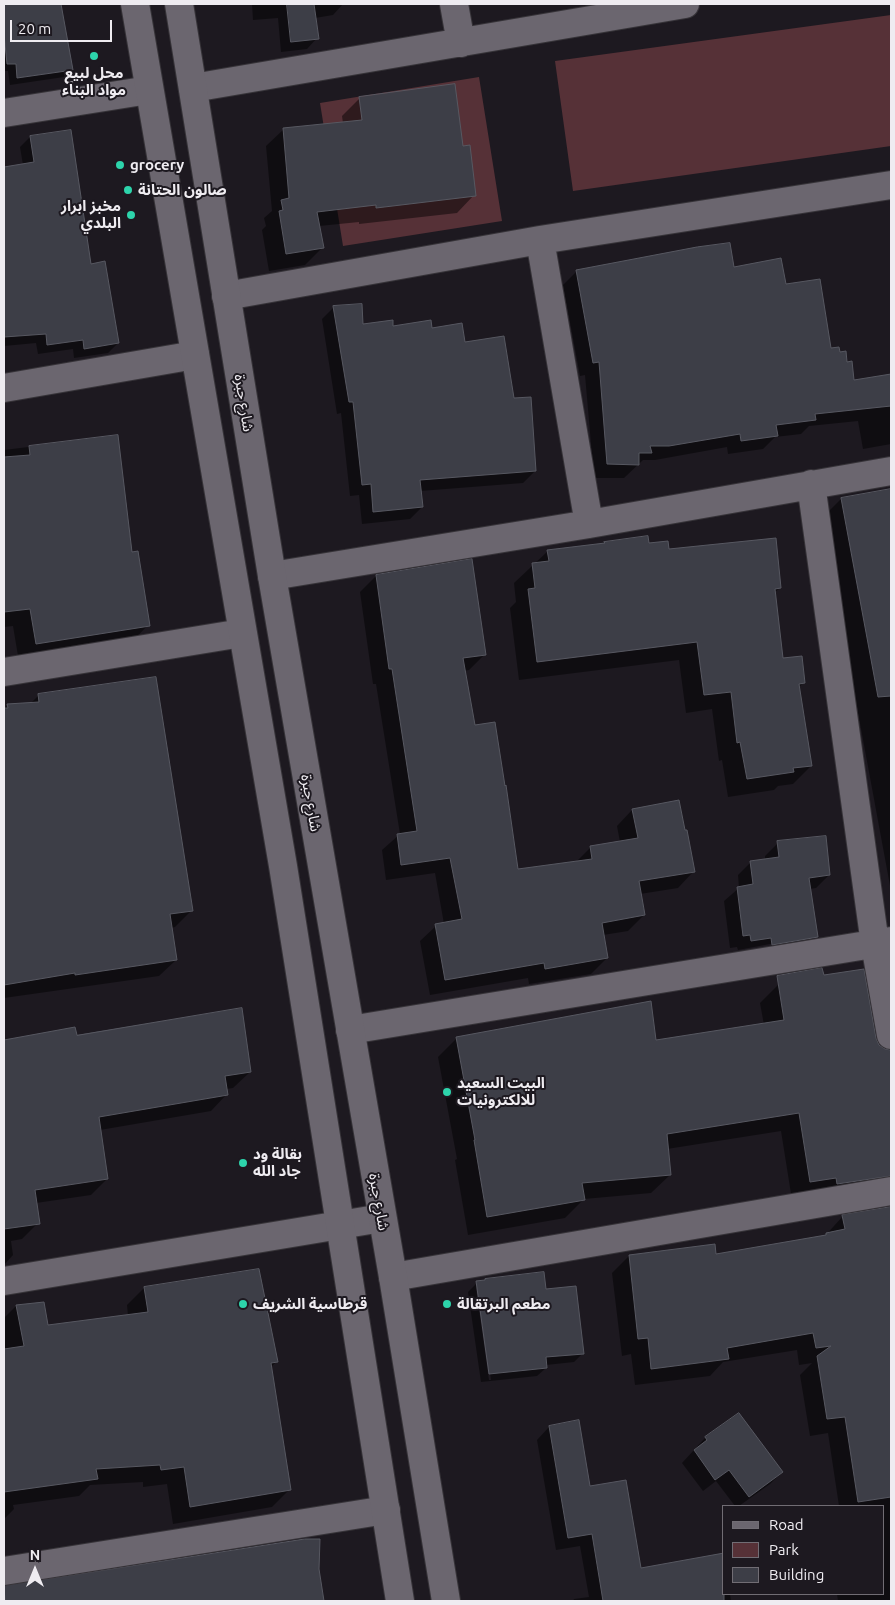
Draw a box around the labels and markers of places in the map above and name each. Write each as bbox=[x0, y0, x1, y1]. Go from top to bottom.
marker: محل لبيع مواد البناء bbox=[88, 50, 100, 62]
place label: محل لبيع مواد البناء bbox=[62, 64, 126, 99]
place label: grocery bbox=[130, 156, 184, 174]
marker: grocery bbox=[114, 159, 126, 171]
place label: صالون الحتانة bbox=[138, 181, 227, 199]
marker: صالون الحتانة bbox=[122, 184, 134, 196]
place label: مخبز ابرار البلدي bbox=[61, 197, 121, 232]
marker: مخبز ابرار البلدي bbox=[125, 209, 137, 221]
place label: البيت السعيد للالكترونيات bbox=[457, 1074, 545, 1109]
marker: البيت السعيد للالكترونيات bbox=[441, 1086, 453, 1098]
place label: بقالة ود جاد الله bbox=[253, 1145, 302, 1180]
marker: بقالة ود جاد الله bbox=[237, 1157, 249, 1169]
place label: قرطاسية الشريف bbox=[253, 1295, 367, 1313]
place label: مطعم البرتقالة bbox=[457, 1295, 550, 1313]
marker: قرطاسية الشريف bbox=[237, 1298, 249, 1310]
marker: مطعم البرتقالة bbox=[441, 1298, 453, 1310]

